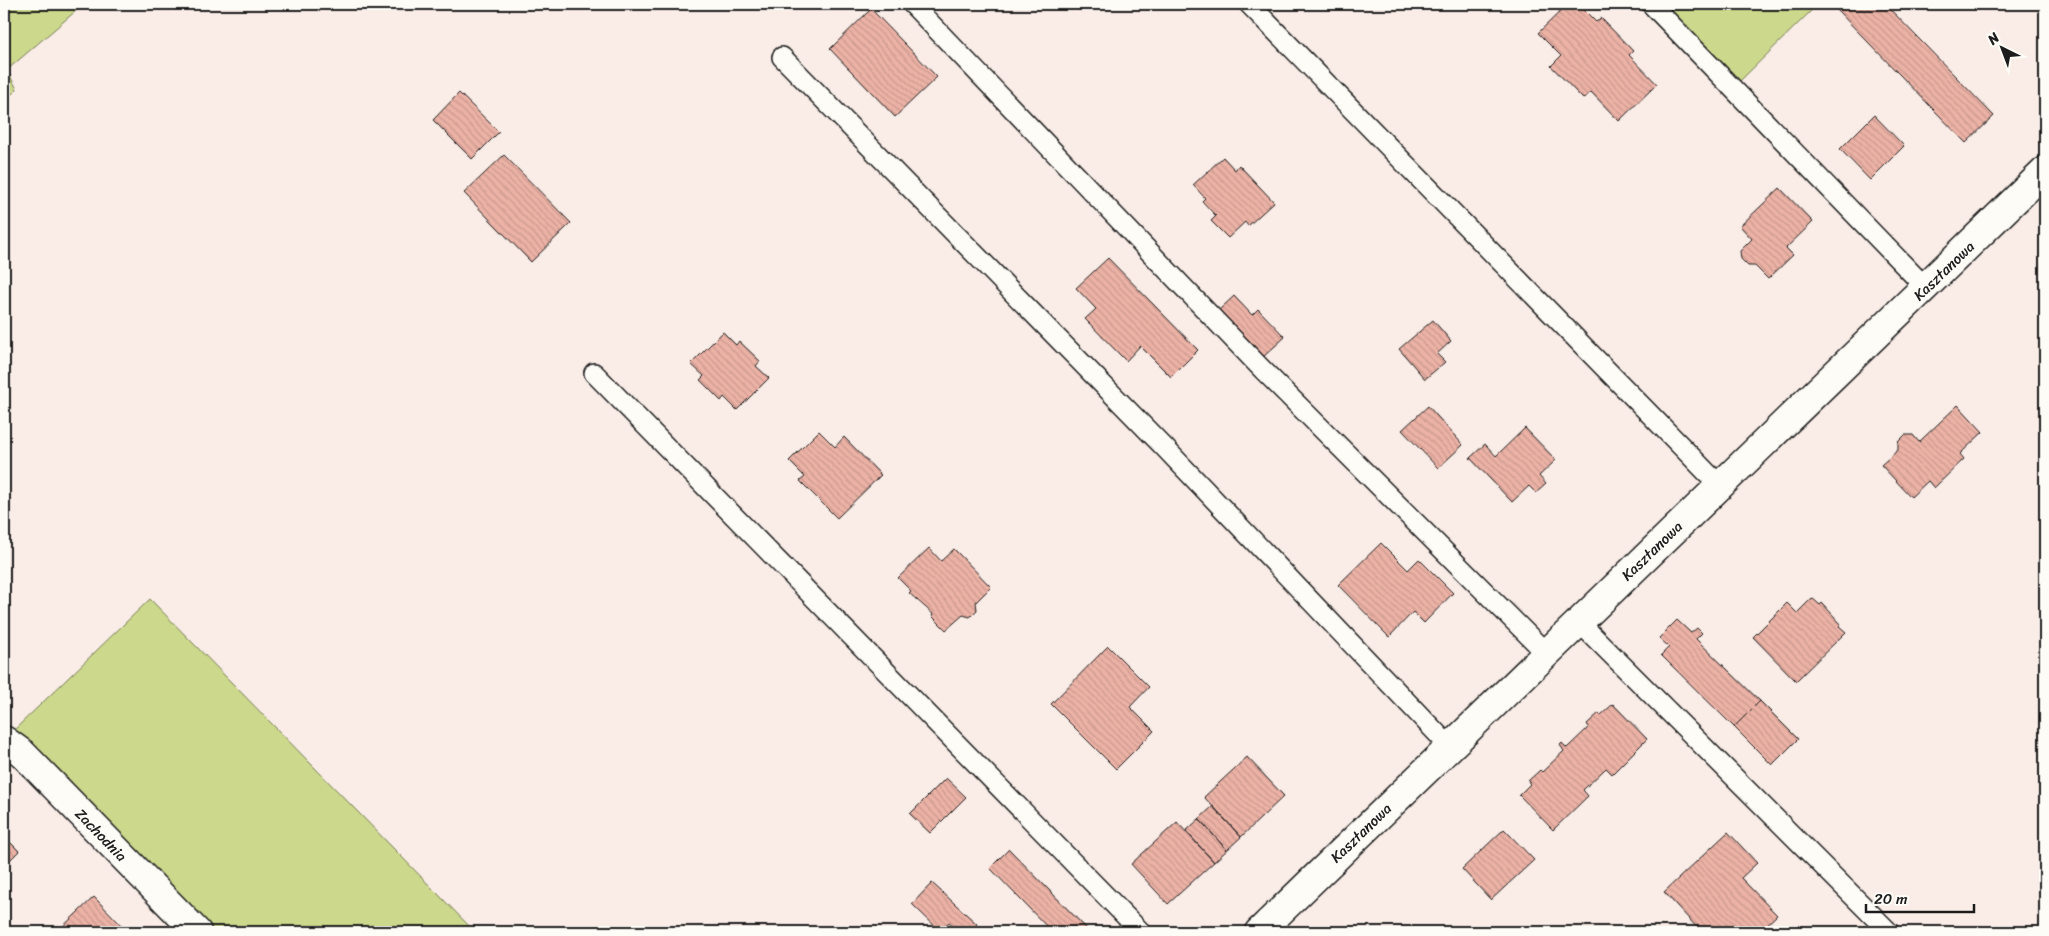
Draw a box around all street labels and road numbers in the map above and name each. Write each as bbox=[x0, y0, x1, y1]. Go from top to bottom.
street label: Kasztanowa bbox=[1907, 234, 1981, 307]
street label: Kasztanowa bbox=[1615, 514, 1689, 587]
street label: Kasztanowa bbox=[1324, 796, 1398, 869]
street label: Zachodnia bbox=[69, 802, 134, 868]

